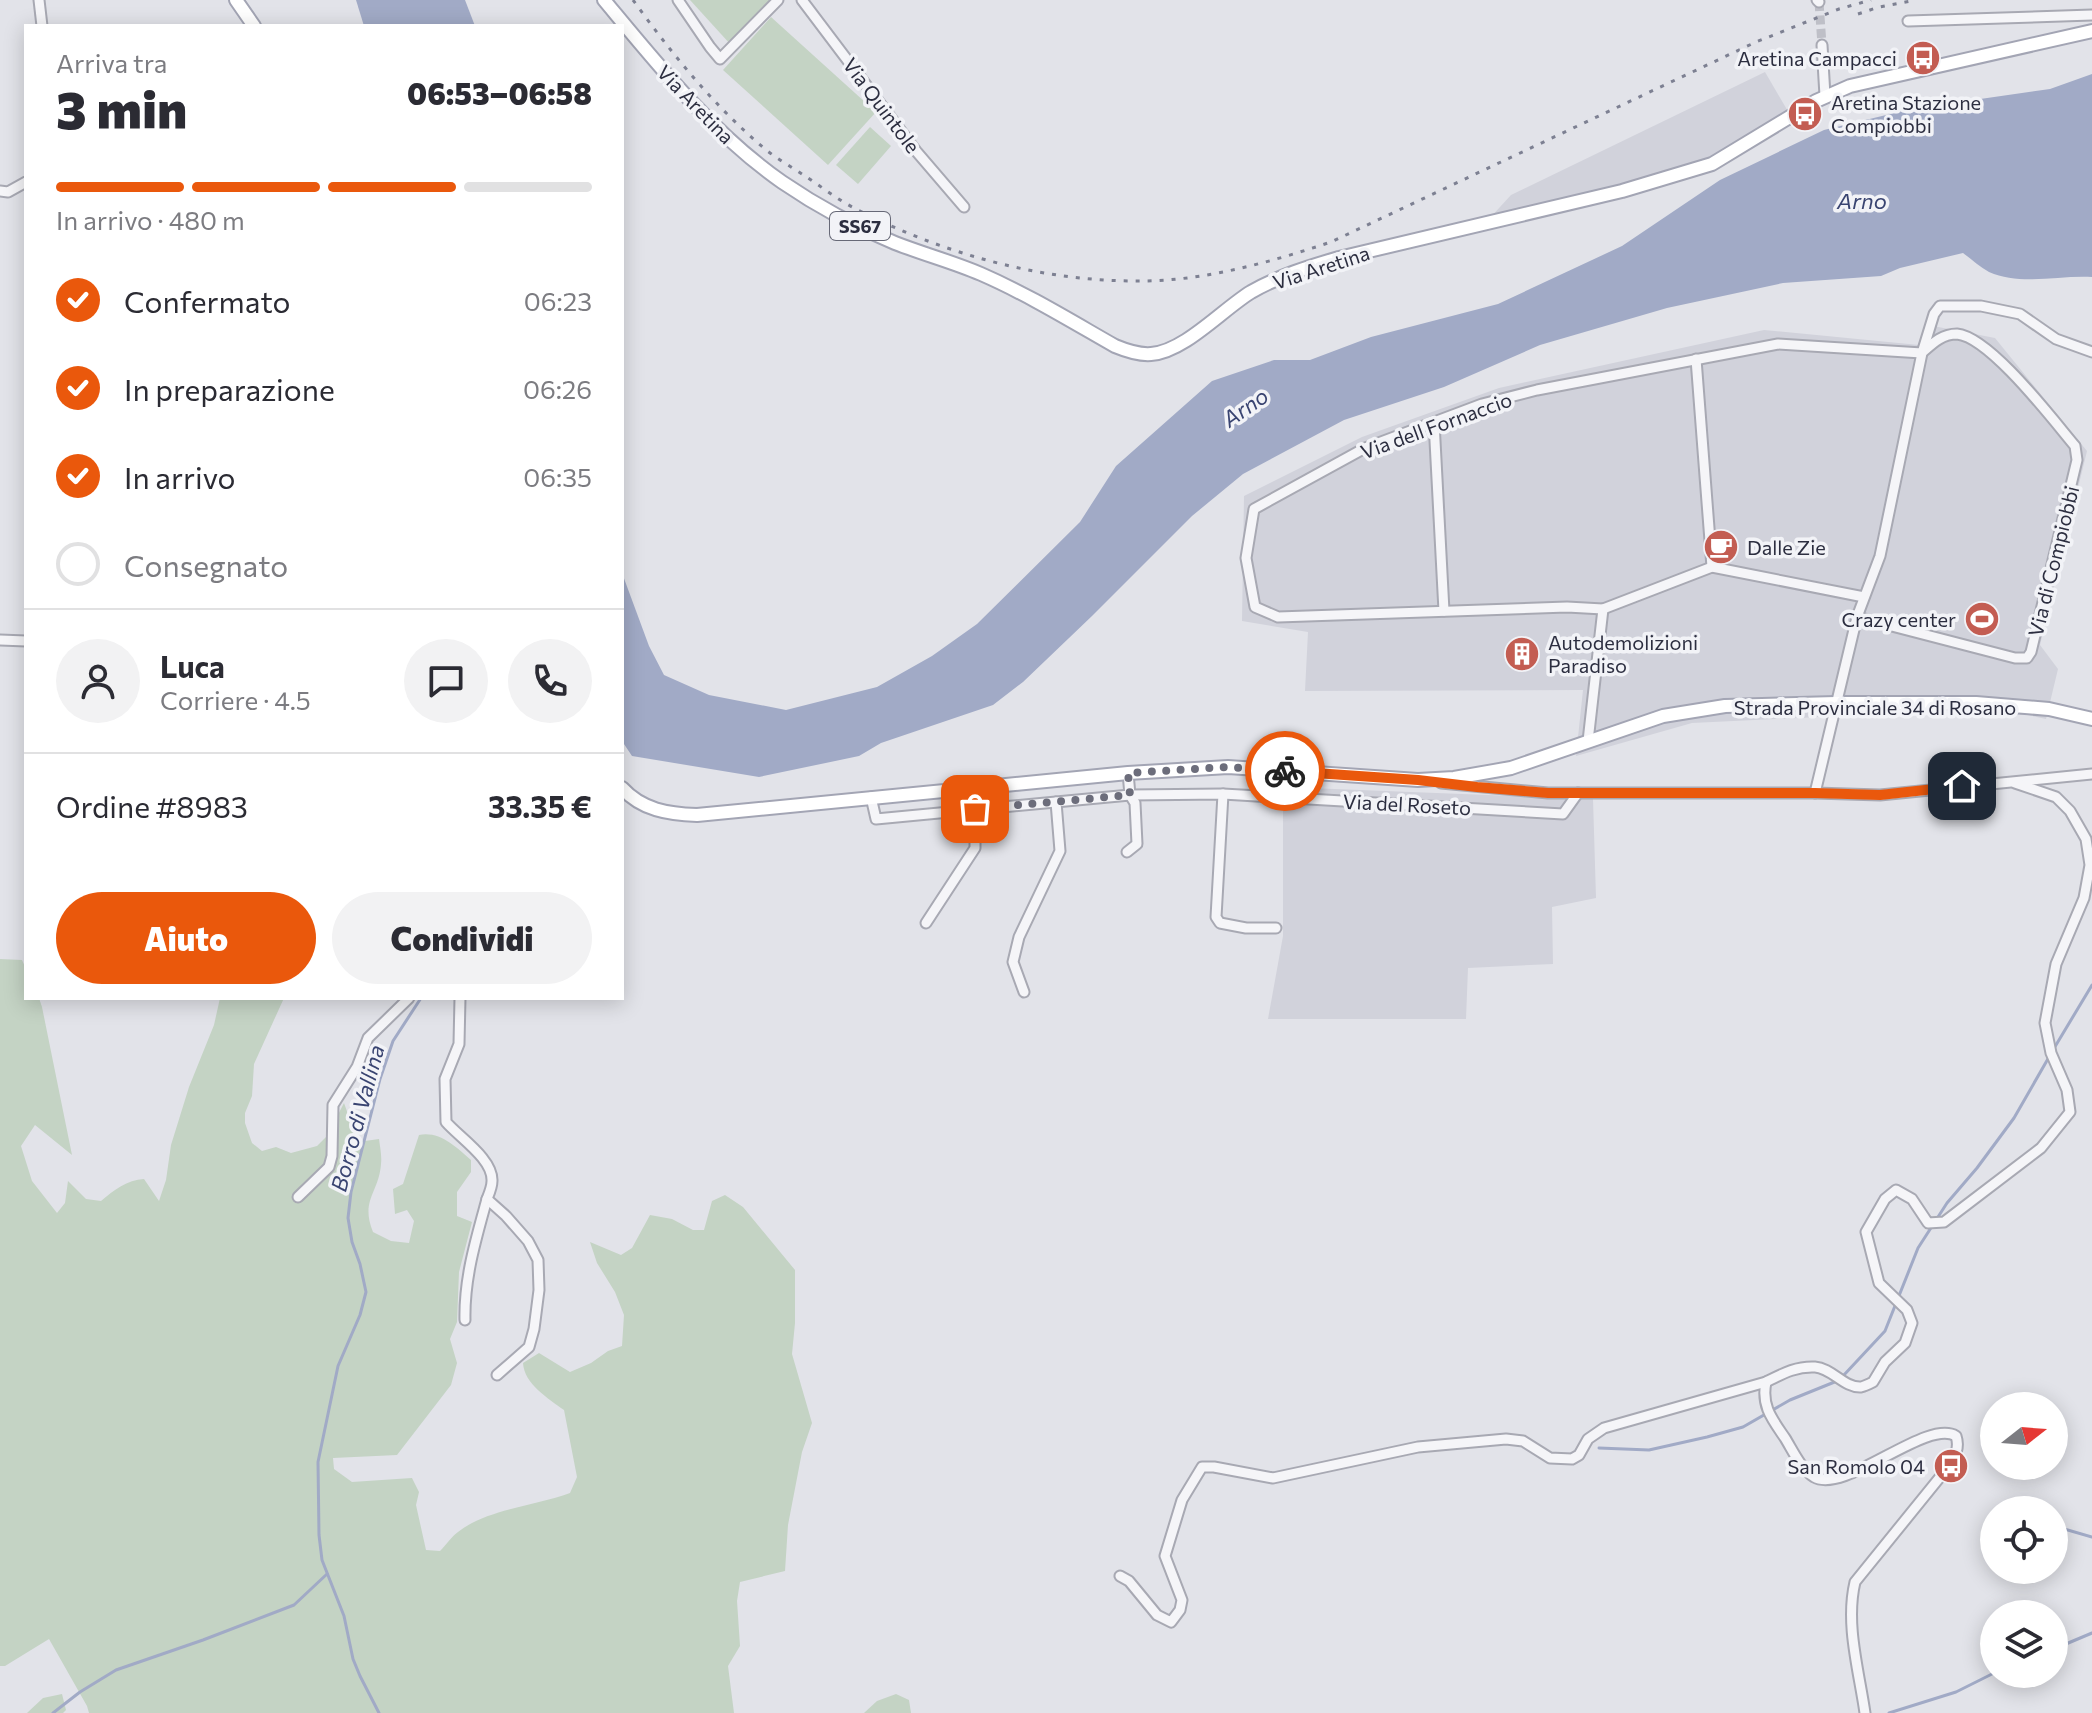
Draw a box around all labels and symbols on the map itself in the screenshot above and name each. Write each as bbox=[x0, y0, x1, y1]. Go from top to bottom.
bus stop icon: Aretina Campacci bbox=[1904, 39, 1942, 77]
place label: Aretina Campacci bbox=[1737, 46, 1897, 70]
street label: Via Quintole bbox=[838, 53, 926, 157]
street label: Via Aretina bbox=[653, 60, 739, 148]
place label: Aretina Stazione Compiobbi bbox=[1831, 90, 1981, 137]
bus stop icon: Aretina Stazione Compiobbi bbox=[1786, 95, 1824, 133]
water label: Arno bbox=[1836, 187, 1887, 214]
road number: SS67 bbox=[830, 212, 890, 240]
street label: Via Aretina bbox=[1270, 240, 1372, 294]
water label: Arno bbox=[1216, 382, 1273, 433]
street label: Via dell Fornaccio bbox=[1357, 387, 1515, 463]
street label: Via di Compiobbi bbox=[2023, 483, 2083, 639]
cafe icon: Dalle Zie bbox=[1702, 528, 1740, 566]
place label: Dalle Zie bbox=[1747, 535, 1826, 559]
sports icon: Crazy center bbox=[1963, 600, 2001, 638]
place label: Crazy center bbox=[1841, 607, 1956, 631]
place label: Autodemolizioni Paradiso bbox=[1548, 630, 1698, 677]
building icon: Autodemolizioni Paradiso bbox=[1503, 635, 1541, 673]
street label: Strada Provinciale 34 di Rosano bbox=[1734, 695, 2016, 719]
courier bbox=[1245, 731, 1325, 811]
pin bbox=[1928, 752, 1996, 820]
pin bbox=[941, 775, 1009, 843]
street label: Via del Roseto bbox=[1342, 789, 1472, 819]
water label: Borro di Vallina bbox=[324, 1042, 390, 1194]
north arrow bbox=[1980, 1392, 2068, 1480]
bus stop icon: San Romolo 04 bbox=[1932, 1447, 1970, 1485]
place label: San Romolo 04 bbox=[1788, 1454, 1925, 1478]

